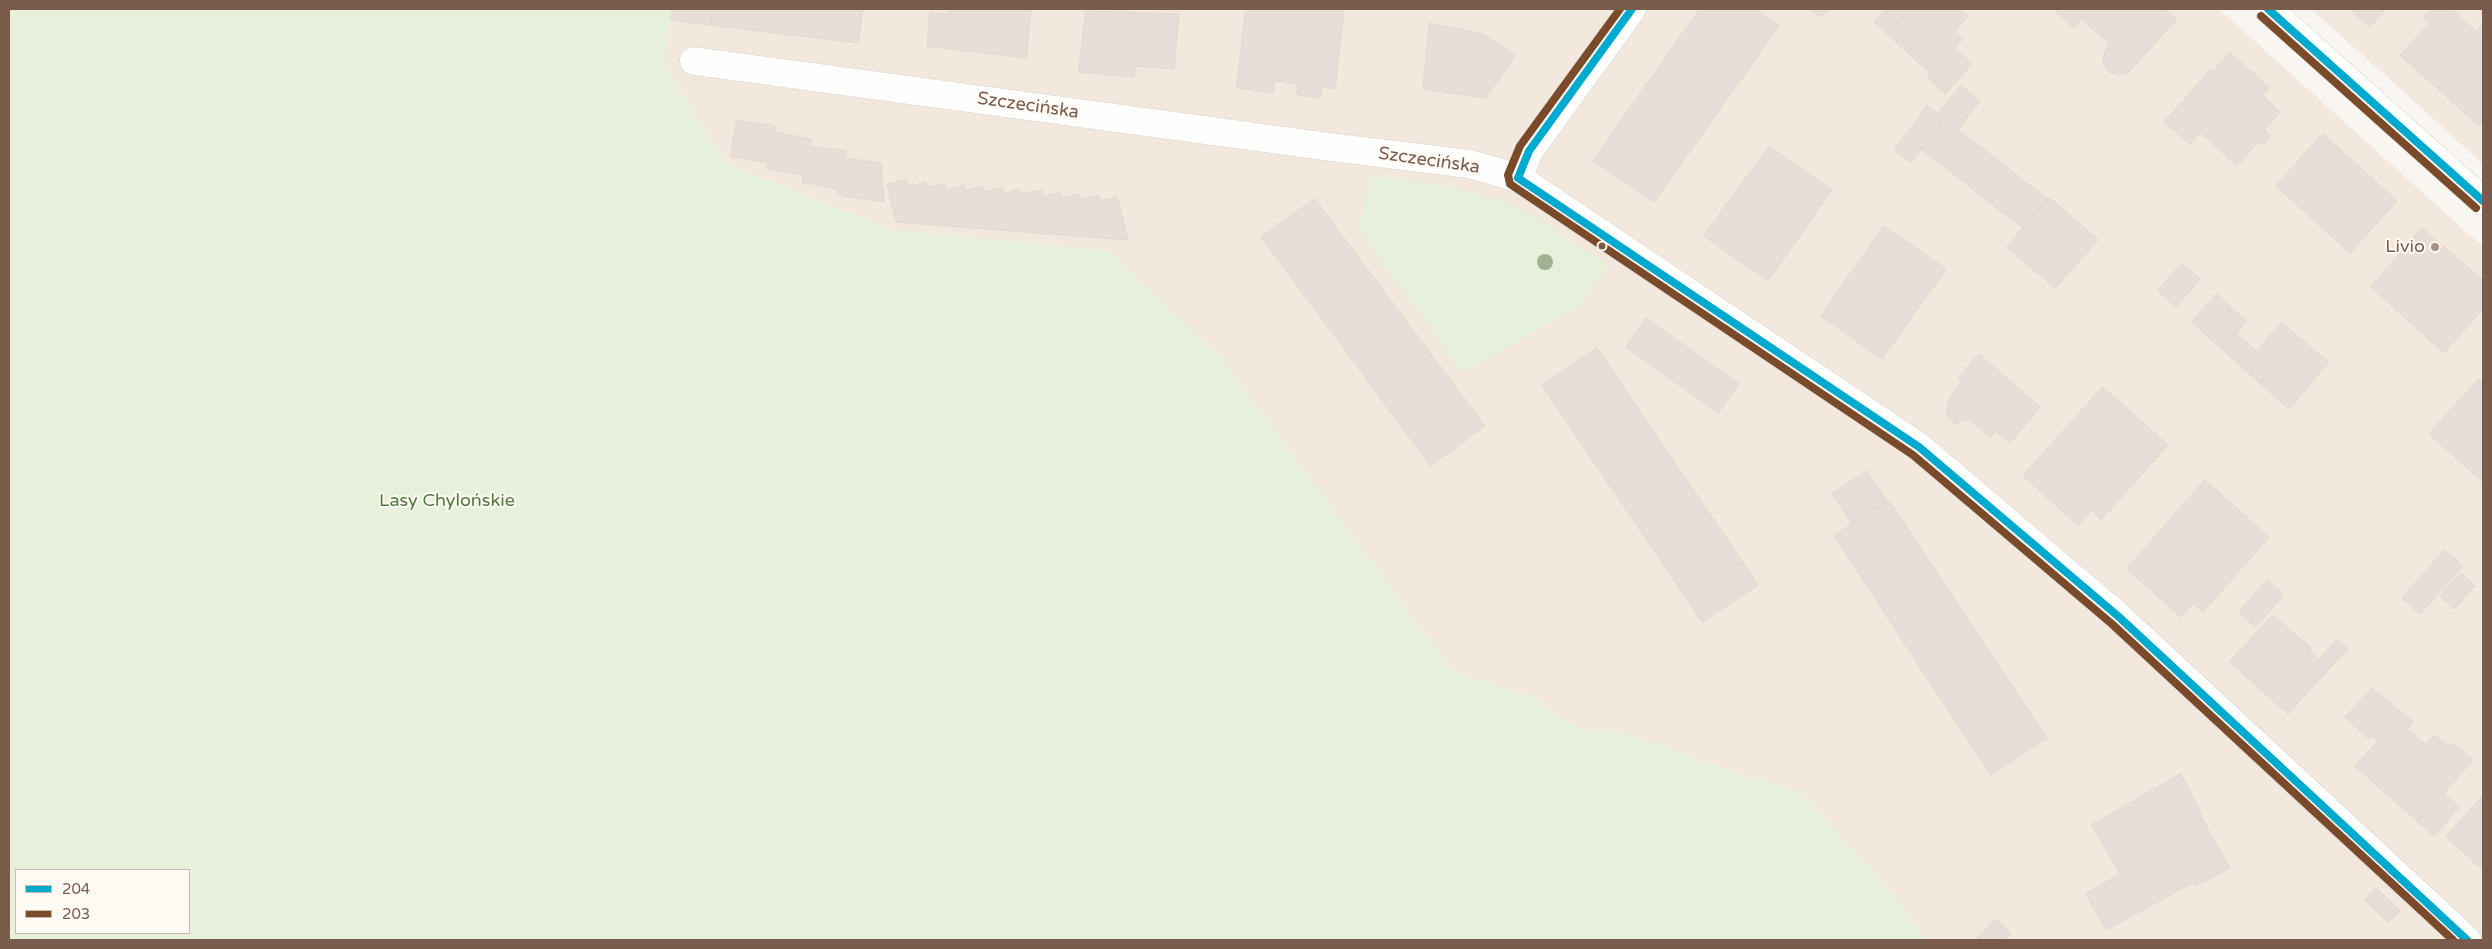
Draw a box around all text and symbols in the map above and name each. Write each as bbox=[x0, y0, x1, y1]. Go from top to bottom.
street label: Szczecińska bbox=[976, 88, 1080, 124]
street label: Szczecińska bbox=[1377, 143, 1481, 179]
place label: Livio bbox=[2385, 236, 2425, 258]
unlabelled marker bbox=[1597, 241, 1607, 251]
marker: Livio bbox=[2429, 241, 2441, 253]
park label: Lasy Chylońskie bbox=[379, 490, 515, 512]
legend bbox=[15, 869, 190, 934]
text: 204 bbox=[62, 880, 90, 898]
text: 203 bbox=[62, 905, 90, 923]

